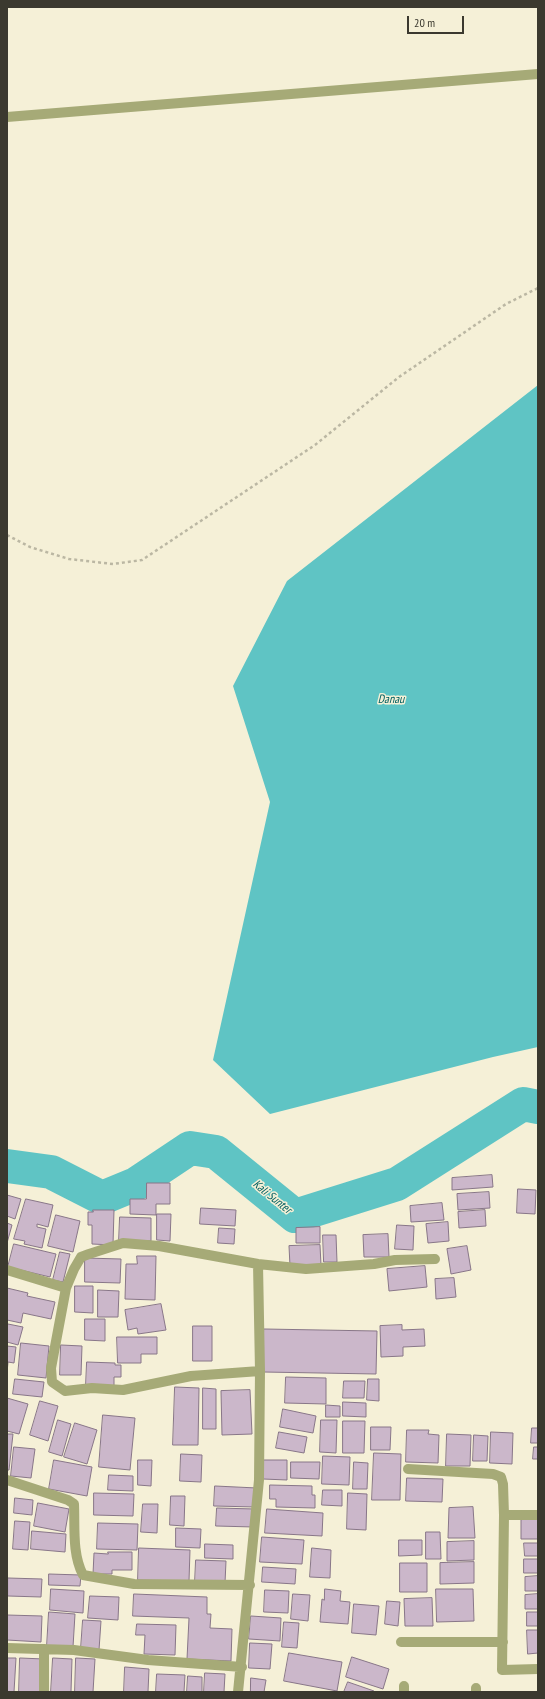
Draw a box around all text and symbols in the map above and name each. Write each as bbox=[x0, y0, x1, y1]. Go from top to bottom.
scale bar bbox=[409, 8, 466, 34]
text: 20 m bbox=[414, 15, 435, 30]
water label: Danau bbox=[378, 693, 404, 707]
water label: Kali Sunter bbox=[250, 1177, 294, 1217]

